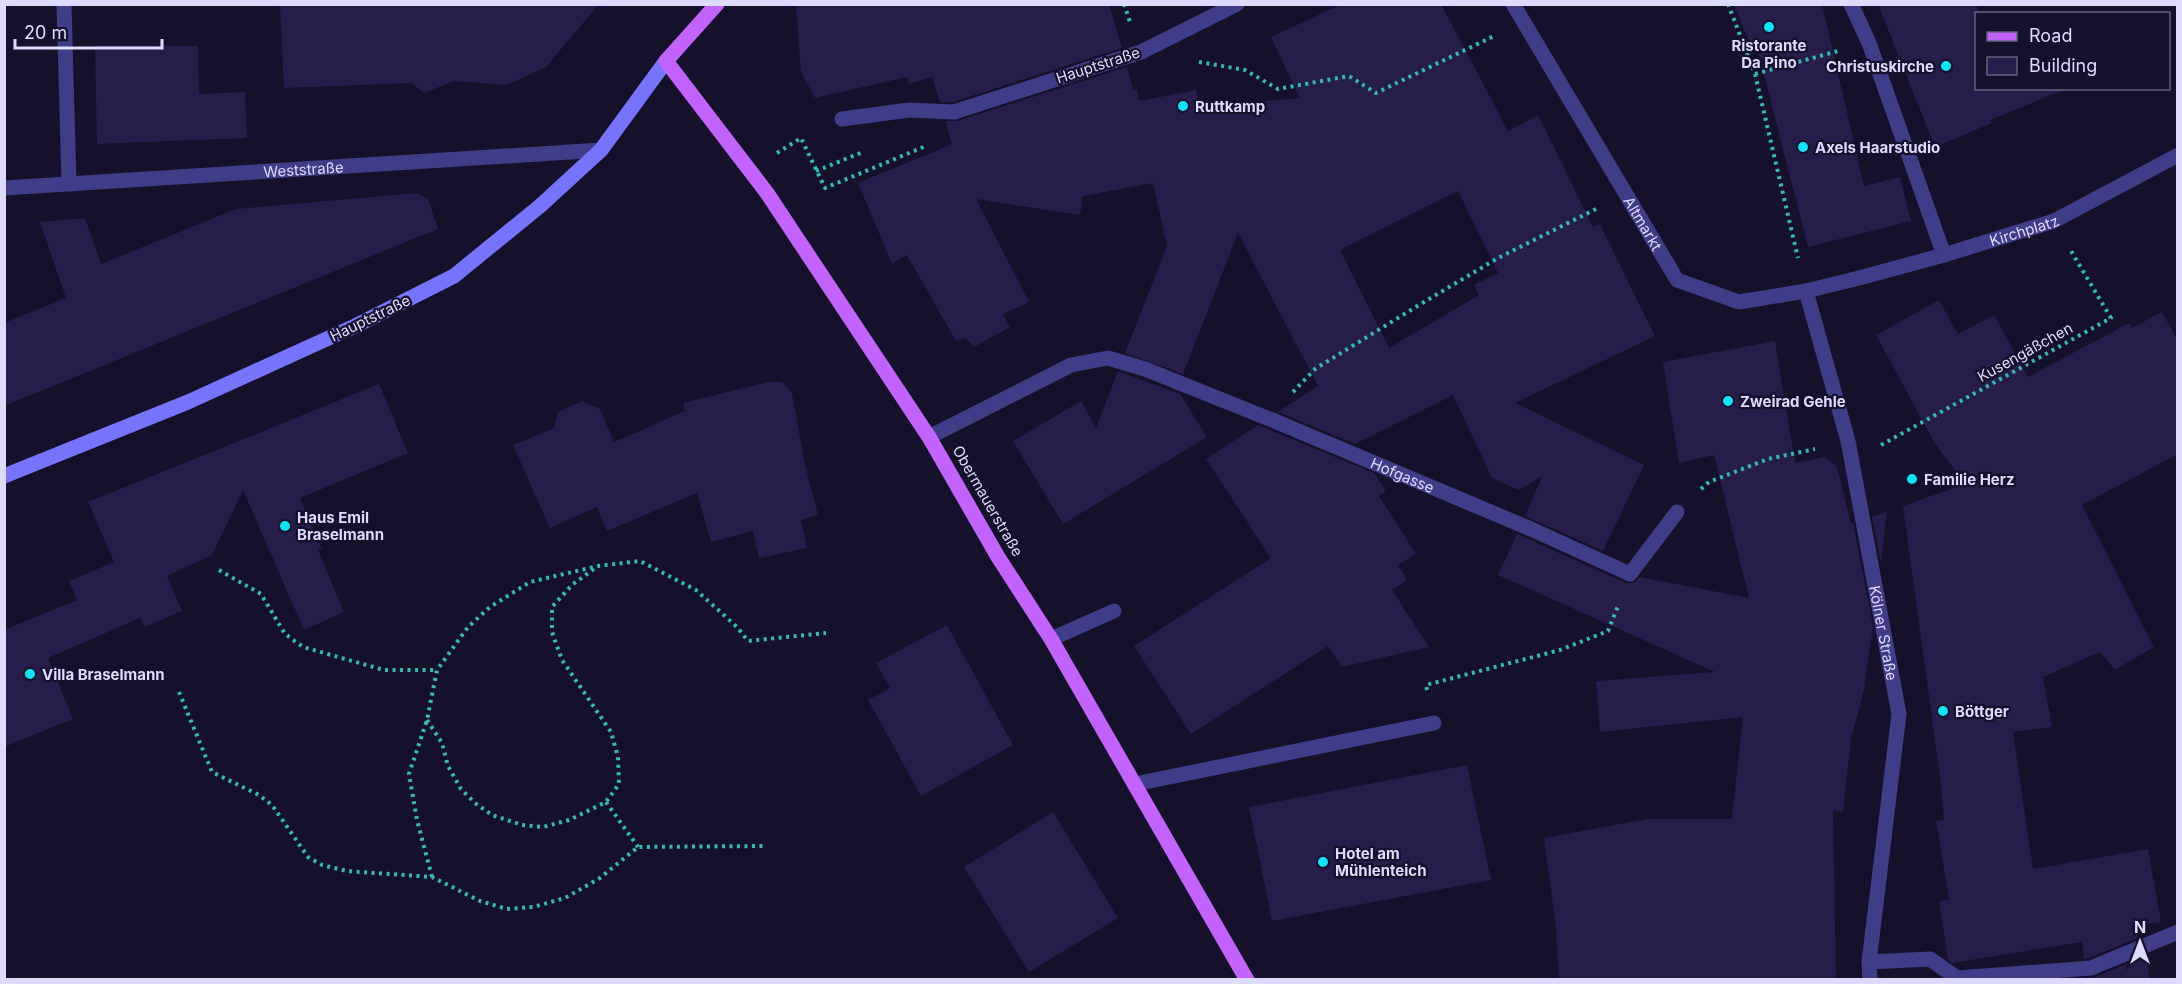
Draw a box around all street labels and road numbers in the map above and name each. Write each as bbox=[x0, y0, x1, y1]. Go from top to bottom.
street label: Hauptstraße bbox=[1054, 42, 1142, 88]
street label: Weststraße bbox=[263, 157, 344, 181]
street label: Altmarkt bbox=[1620, 193, 1667, 254]
street label: Kirchplatz bbox=[1987, 211, 2062, 250]
street label: Hauptstraße bbox=[327, 290, 413, 346]
street label: Kusengäßchen bbox=[1974, 318, 2076, 386]
street label: Obermauerstraße bbox=[949, 442, 1027, 560]
street label: Hofgasse bbox=[1368, 453, 1437, 497]
street label: Kölner Straße bbox=[1866, 584, 1902, 682]

